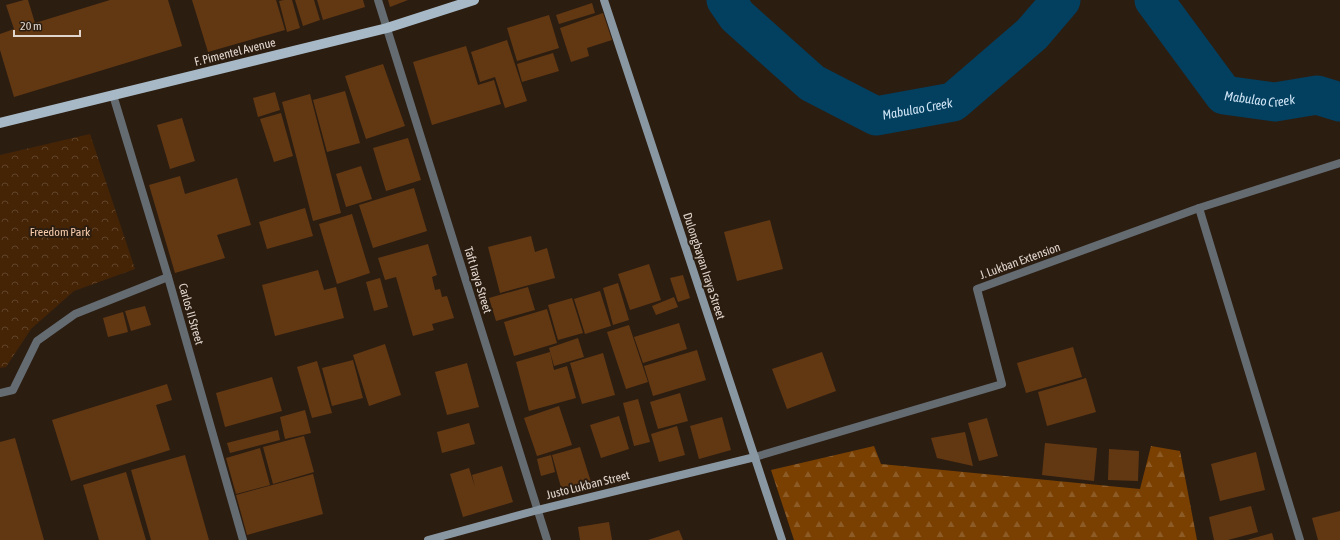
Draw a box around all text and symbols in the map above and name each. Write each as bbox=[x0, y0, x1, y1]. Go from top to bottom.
scale bar bbox=[14, 12, 80, 38]
text: 20 m bbox=[20, 19, 42, 33]
street label: F. Pimentel Avenue bbox=[193, 35, 277, 69]
water label: Mabulao Creek bbox=[1223, 88, 1296, 110]
water label: Mabulao Creek bbox=[881, 95, 954, 122]
street label: Dulongbayan Iraya Street bbox=[680, 211, 728, 322]
park label: Freedom Park bbox=[30, 225, 91, 239]
street label: J. Lukban Extension bbox=[978, 240, 1062, 282]
street label: Taft Iraya Street bbox=[461, 245, 495, 315]
street label: Carlos II Street bbox=[176, 282, 207, 347]
street label: Justo Lukban Street bbox=[545, 468, 632, 502]

